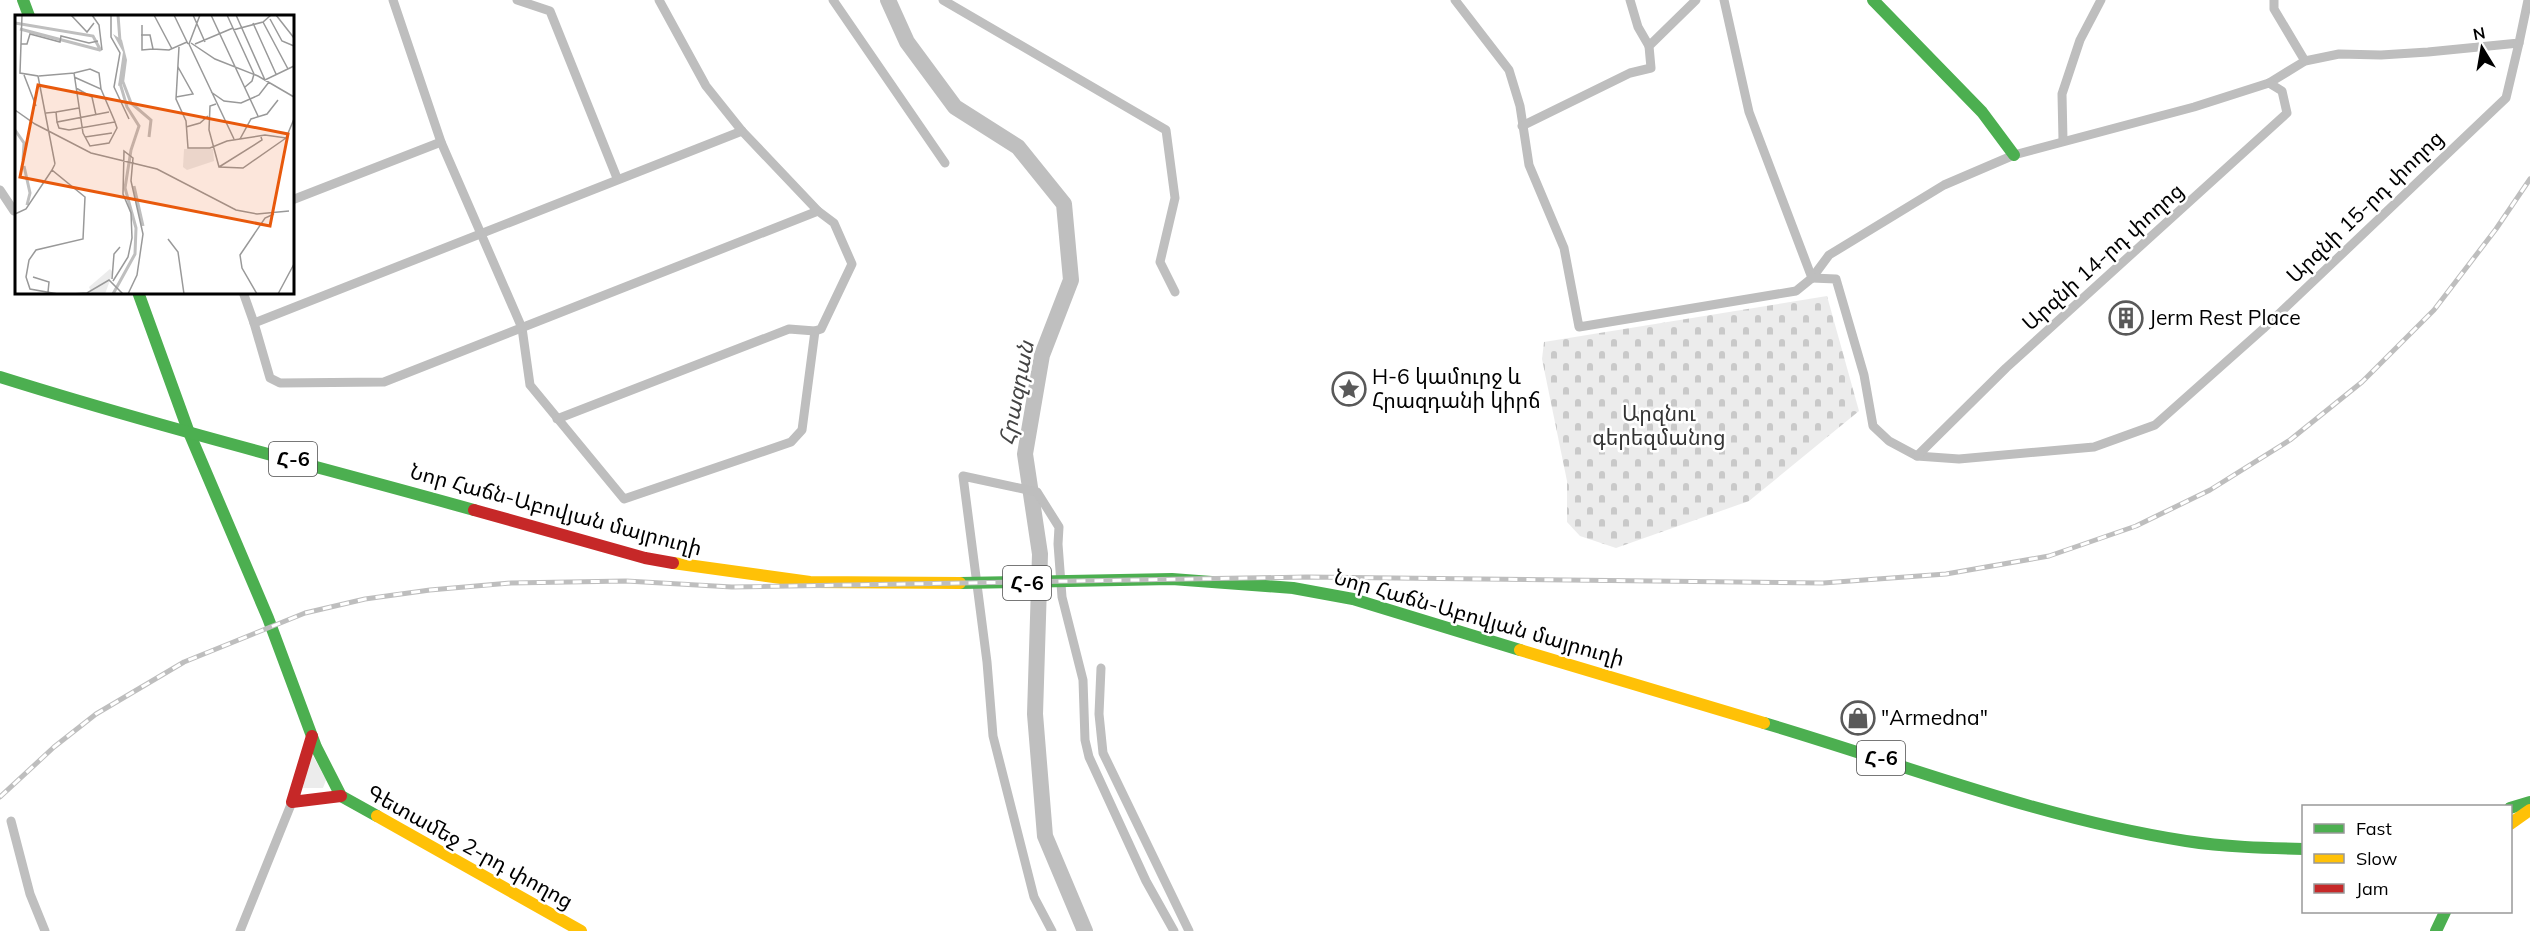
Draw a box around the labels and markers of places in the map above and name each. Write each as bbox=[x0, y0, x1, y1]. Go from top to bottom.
building icon: Jerm Rest Place bbox=[2108, 300, 2144, 336]
place label: Jerm Rest Place bbox=[2149, 304, 2301, 330]
place label: H-6 կամուրջ և Հրազդանի կիրճ bbox=[1372, 363, 1540, 413]
place icon: H-6 կամուրջ և Հրազդանի կիրճ bbox=[1331, 371, 1367, 407]
shop icon: "Armedna" bbox=[1840, 700, 1876, 736]
place label: "Armedna" bbox=[1881, 704, 1988, 730]

